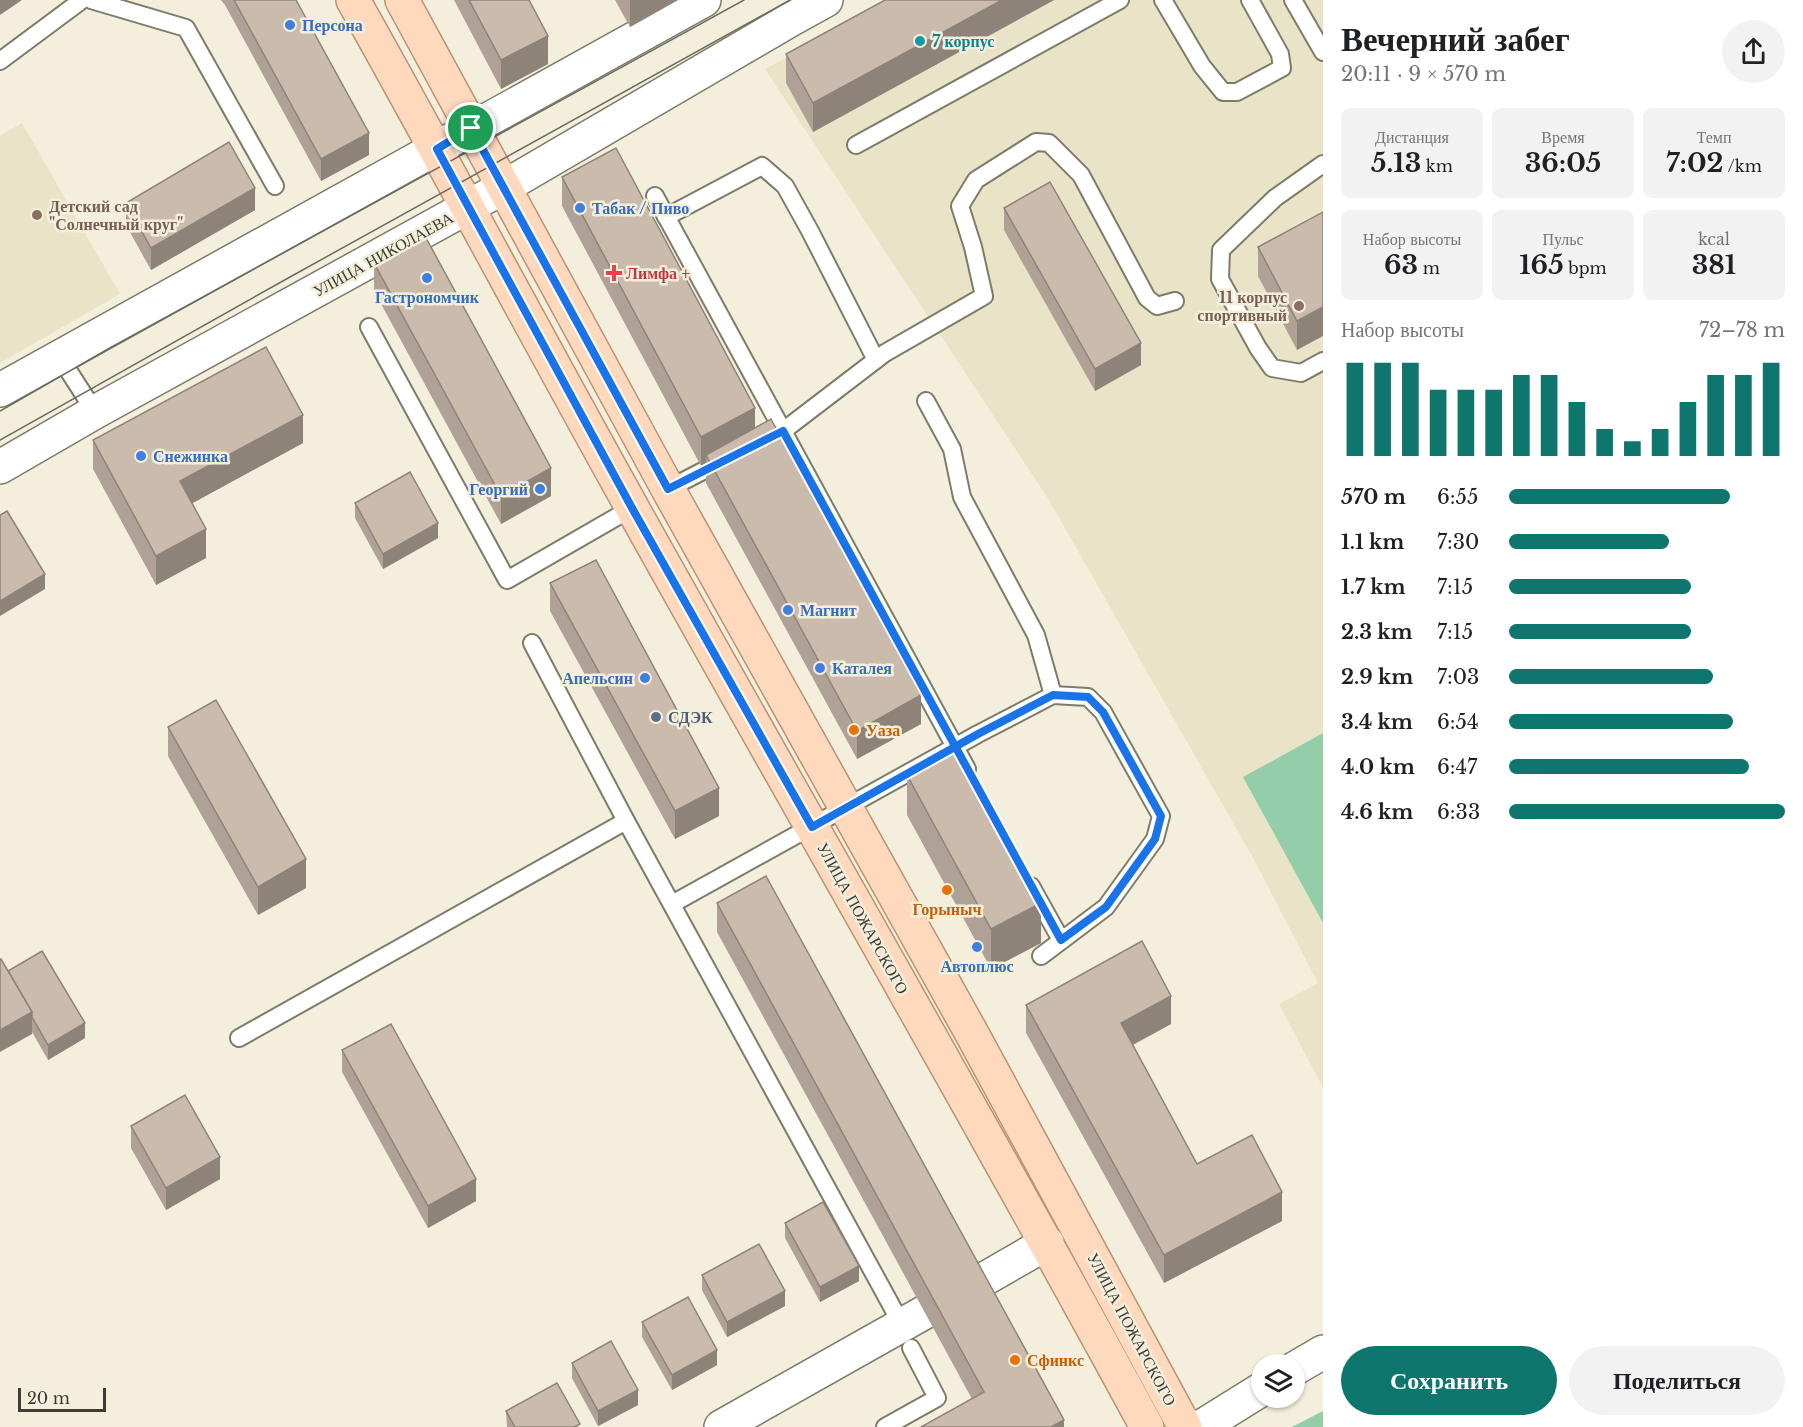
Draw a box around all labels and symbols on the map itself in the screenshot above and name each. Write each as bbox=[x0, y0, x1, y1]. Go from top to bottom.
place label: Персона bbox=[302, 15, 363, 35]
marker: Персона bbox=[283, 18, 297, 32]
place label: 7 корпус bbox=[932, 31, 994, 51]
marker: 7 корпус bbox=[913, 34, 927, 48]
pin bbox=[445, 102, 496, 153]
place label: Детский сад "Солнечный круг" bbox=[49, 196, 183, 234]
place label: Табак / Пиво bbox=[592, 198, 689, 218]
marker: Табак / Пиво bbox=[573, 201, 587, 215]
street label: УЛИЦА НИКОЛАЕВА bbox=[309, 207, 457, 301]
marker: Детский сад "Солнечный круг" bbox=[30, 208, 44, 222]
place label: Лимфа + bbox=[626, 263, 690, 283]
marker: Лимфа + bbox=[607, 266, 621, 280]
marker: Гастрономчик bbox=[420, 271, 434, 285]
place label: Гастрономчик bbox=[375, 287, 480, 307]
place label: 11 корпус спортивный bbox=[1197, 287, 1287, 325]
marker: 11 корпус спортивный bbox=[1292, 299, 1306, 313]
place label: Снежинка bbox=[153, 446, 228, 466]
marker: Снежинка bbox=[134, 449, 148, 463]
place label: Георгий bbox=[469, 479, 528, 499]
marker: Георгий bbox=[533, 482, 547, 496]
place label: Магнит bbox=[800, 600, 857, 620]
marker: Магнит bbox=[781, 603, 795, 617]
place label: Каталея bbox=[832, 658, 892, 678]
marker: Каталея bbox=[813, 661, 827, 675]
place label: Апельсин bbox=[562, 668, 633, 688]
marker: Апельсин bbox=[638, 671, 652, 685]
place label: СДЭК bbox=[668, 707, 713, 727]
marker: СДЭК bbox=[649, 710, 663, 724]
place label: Уаза bbox=[866, 720, 900, 740]
marker: Уаза bbox=[847, 723, 861, 737]
street label: УЛИЦА ПОЖАРСКОГО bbox=[813, 839, 913, 997]
marker: Горыныч bbox=[940, 883, 954, 897]
place label: Горыныч bbox=[913, 899, 981, 919]
marker: Автоплюс bbox=[970, 940, 984, 954]
place label: Автоплюс bbox=[941, 956, 1013, 976]
street label: УЛИЦА ПОЖАРСКОГО bbox=[1083, 1249, 1181, 1409]
place label: Сфинкс bbox=[1027, 1350, 1084, 1370]
marker: Сфинкс bbox=[1008, 1353, 1022, 1367]
scale bar bbox=[18, 1385, 106, 1412]

